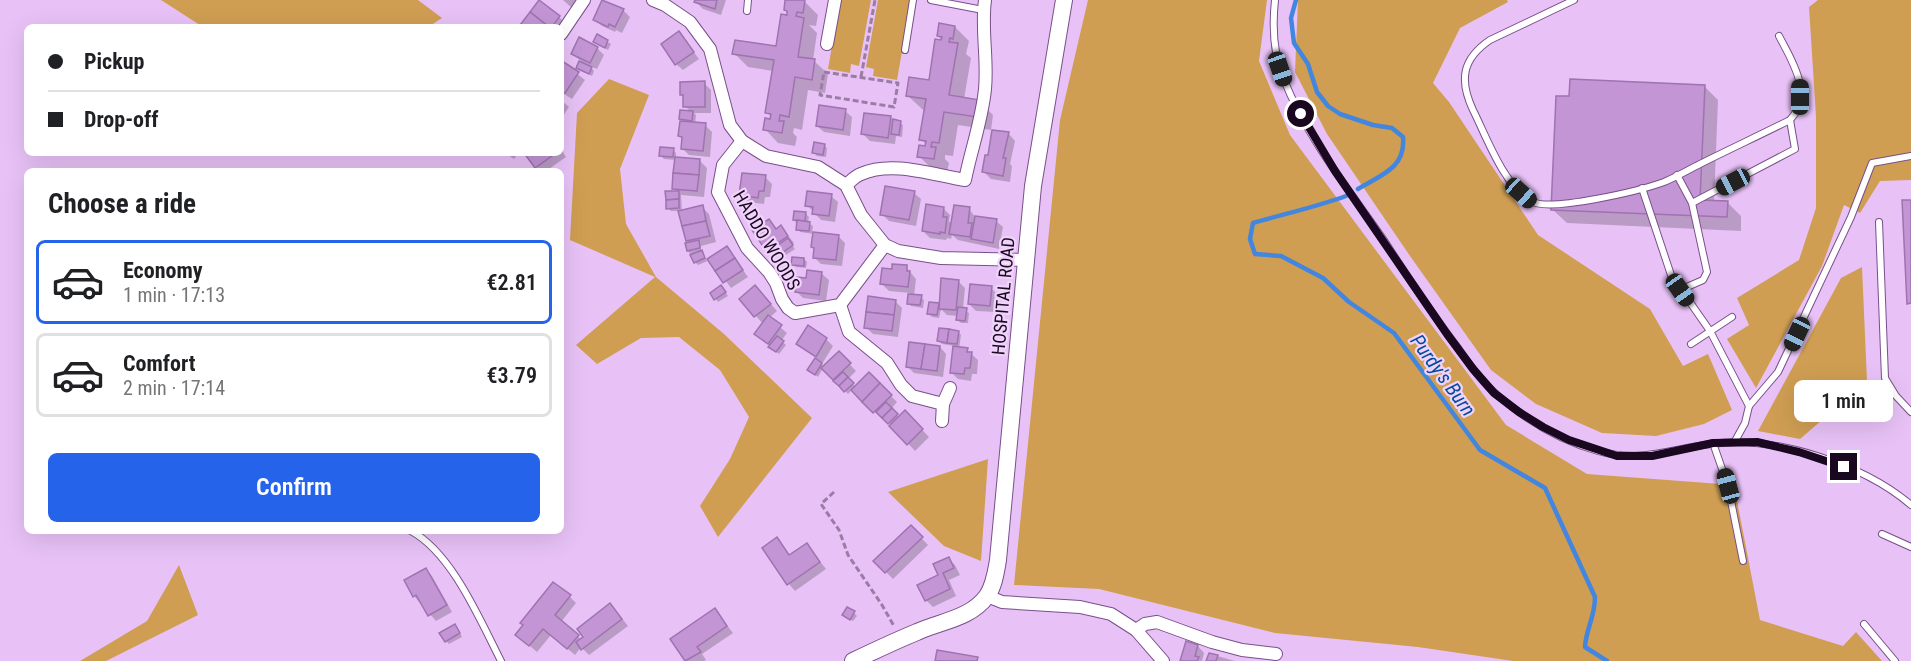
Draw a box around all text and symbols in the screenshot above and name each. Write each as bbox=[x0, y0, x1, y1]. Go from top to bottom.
text: Pickup bbox=[84, 49, 144, 74]
car bbox=[1266, 49, 1294, 89]
car bbox=[1791, 79, 1809, 115]
route start bbox=[1287, 100, 1314, 127]
text: Drop-off bbox=[84, 107, 158, 132]
car bbox=[1713, 166, 1753, 198]
car bbox=[1502, 174, 1540, 212]
street label: HADDO WOODS bbox=[729, 187, 805, 293]
text: Choose a ride bbox=[48, 188, 196, 220]
street label: HOSPITAL ROAD bbox=[987, 236, 1019, 356]
icon: car bbox=[51, 255, 105, 309]
text: Economy bbox=[123, 258, 203, 283]
text: €2.81 bbox=[486, 270, 537, 295]
car bbox=[1662, 270, 1698, 310]
text: 1 min · 17:13 bbox=[123, 283, 225, 307]
car bbox=[1781, 314, 1813, 354]
water label: Purdy's Burn bbox=[1405, 330, 1481, 420]
icon: car bbox=[51, 348, 105, 402]
text: Comfort bbox=[123, 351, 196, 376]
text: €3.79 bbox=[486, 363, 537, 388]
text: 2 min · 17:14 bbox=[123, 376, 225, 400]
callout: 1 min bbox=[1794, 380, 1894, 422]
text: 1 min bbox=[1821, 389, 1866, 413]
button: Confirm bbox=[48, 453, 540, 522]
route end bbox=[1830, 453, 1857, 480]
car bbox=[1715, 466, 1741, 506]

